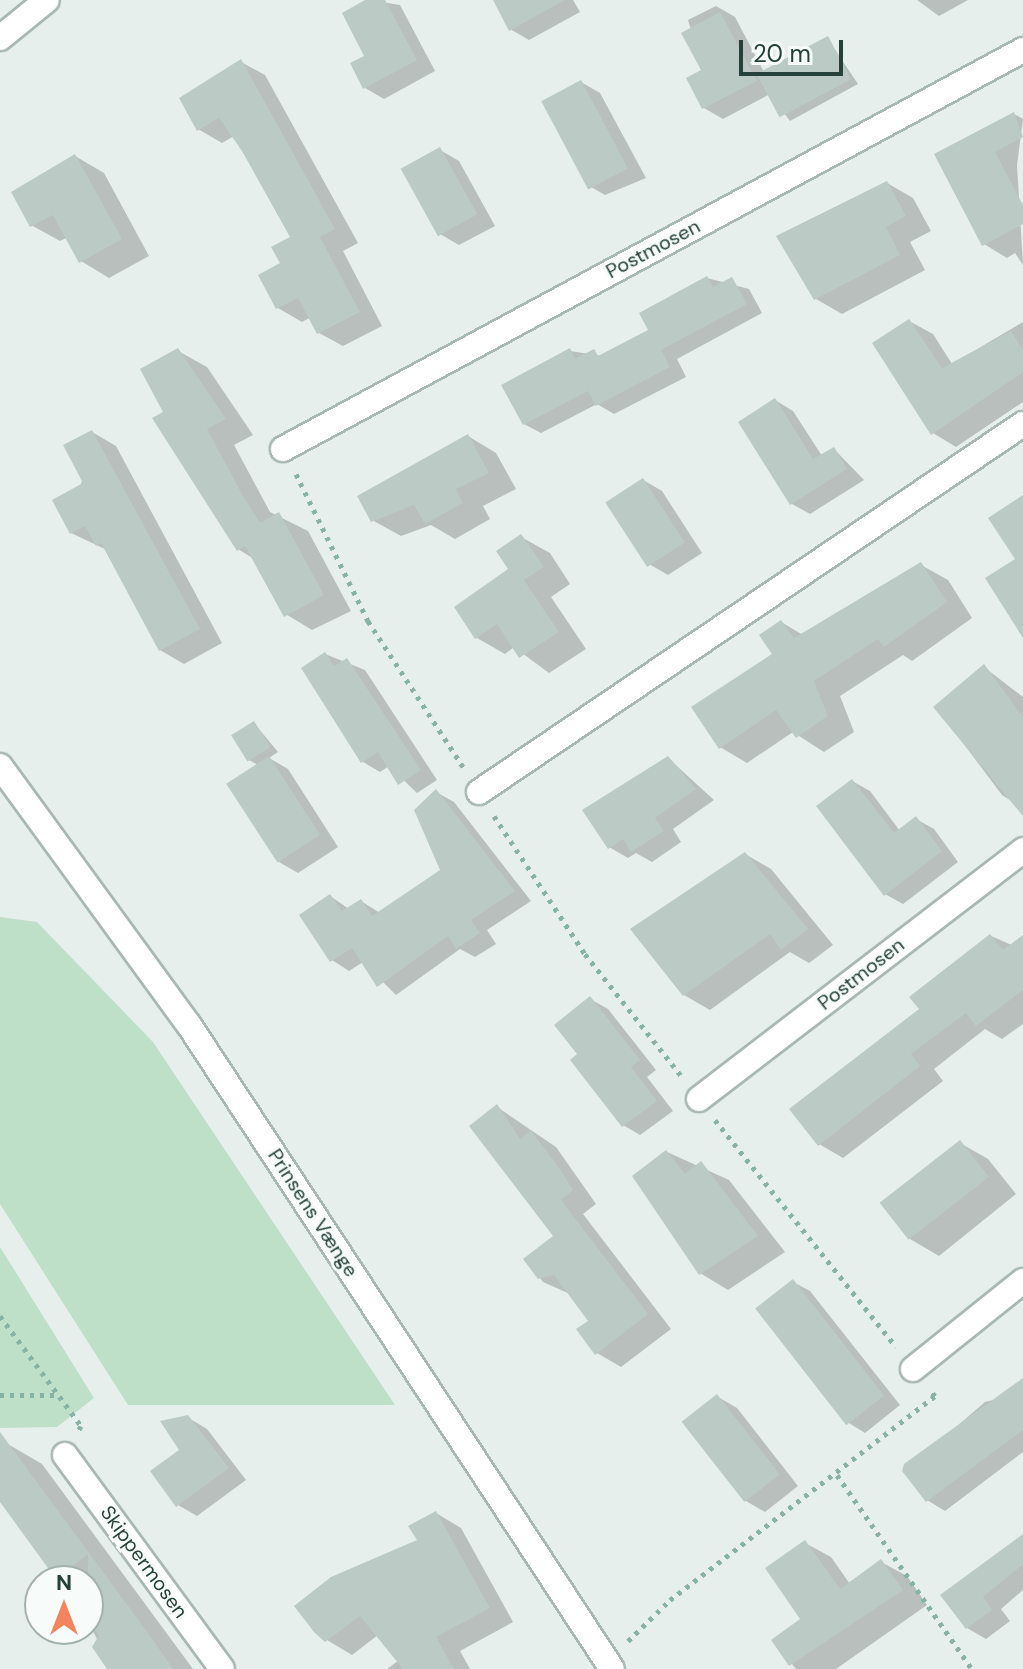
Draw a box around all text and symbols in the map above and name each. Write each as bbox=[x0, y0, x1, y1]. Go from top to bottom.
scale bar bbox=[743, 24, 847, 74]
text: 20 m bbox=[753, 38, 811, 69]
street label: Postmosen bbox=[602, 214, 704, 284]
street label: Postmosen bbox=[813, 933, 909, 1015]
street label: Prinsens Vænge bbox=[263, 1145, 363, 1281]
street label: Skippermosen bbox=[95, 1501, 193, 1623]
north arrow bbox=[24, 1565, 104, 1645]
text: N bbox=[56, 1568, 72, 1597]

